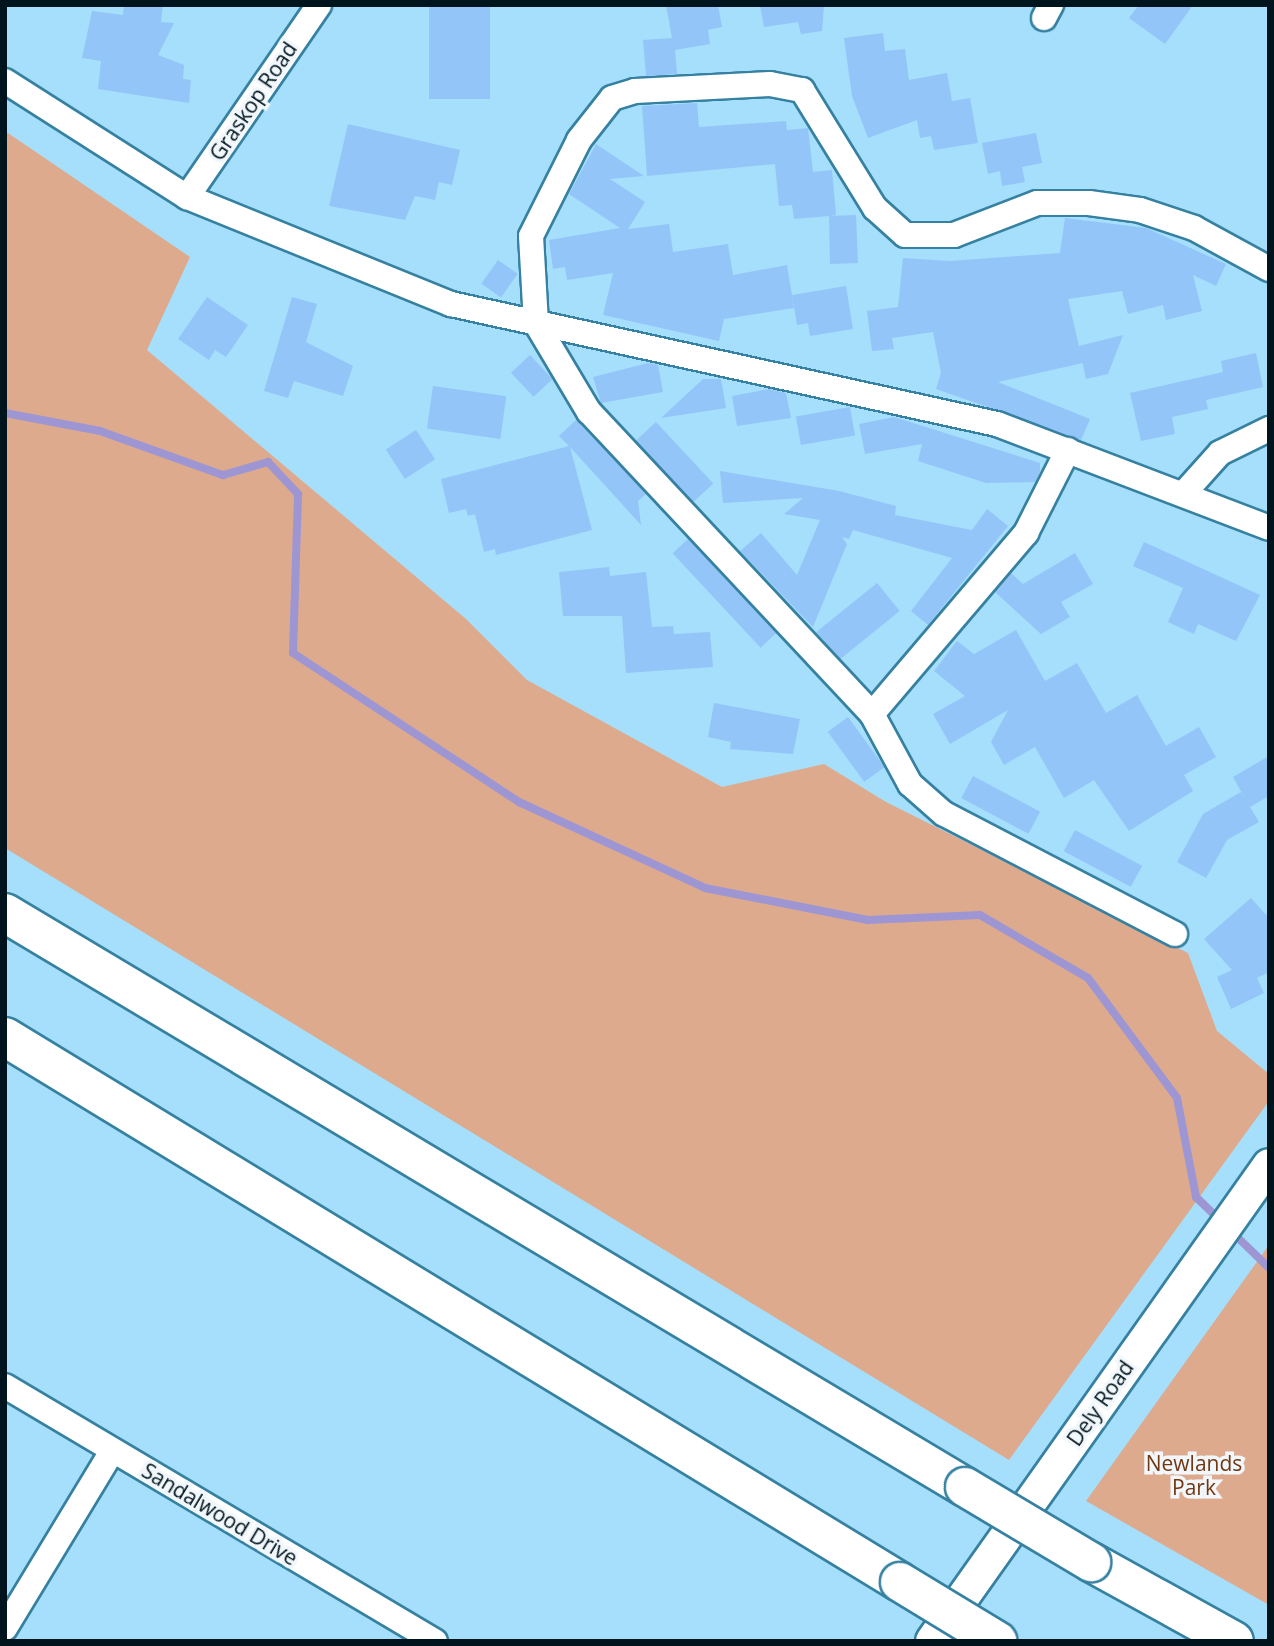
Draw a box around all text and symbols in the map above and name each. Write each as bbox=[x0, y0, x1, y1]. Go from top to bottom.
street label: Graskop Road bbox=[204, 37, 302, 165]
street label: Dely Road bbox=[1061, 1355, 1139, 1451]
park label: Newlands Park bbox=[1146, 1450, 1242, 1500]
street label: Sandalwood Drive bbox=[138, 1458, 302, 1570]

